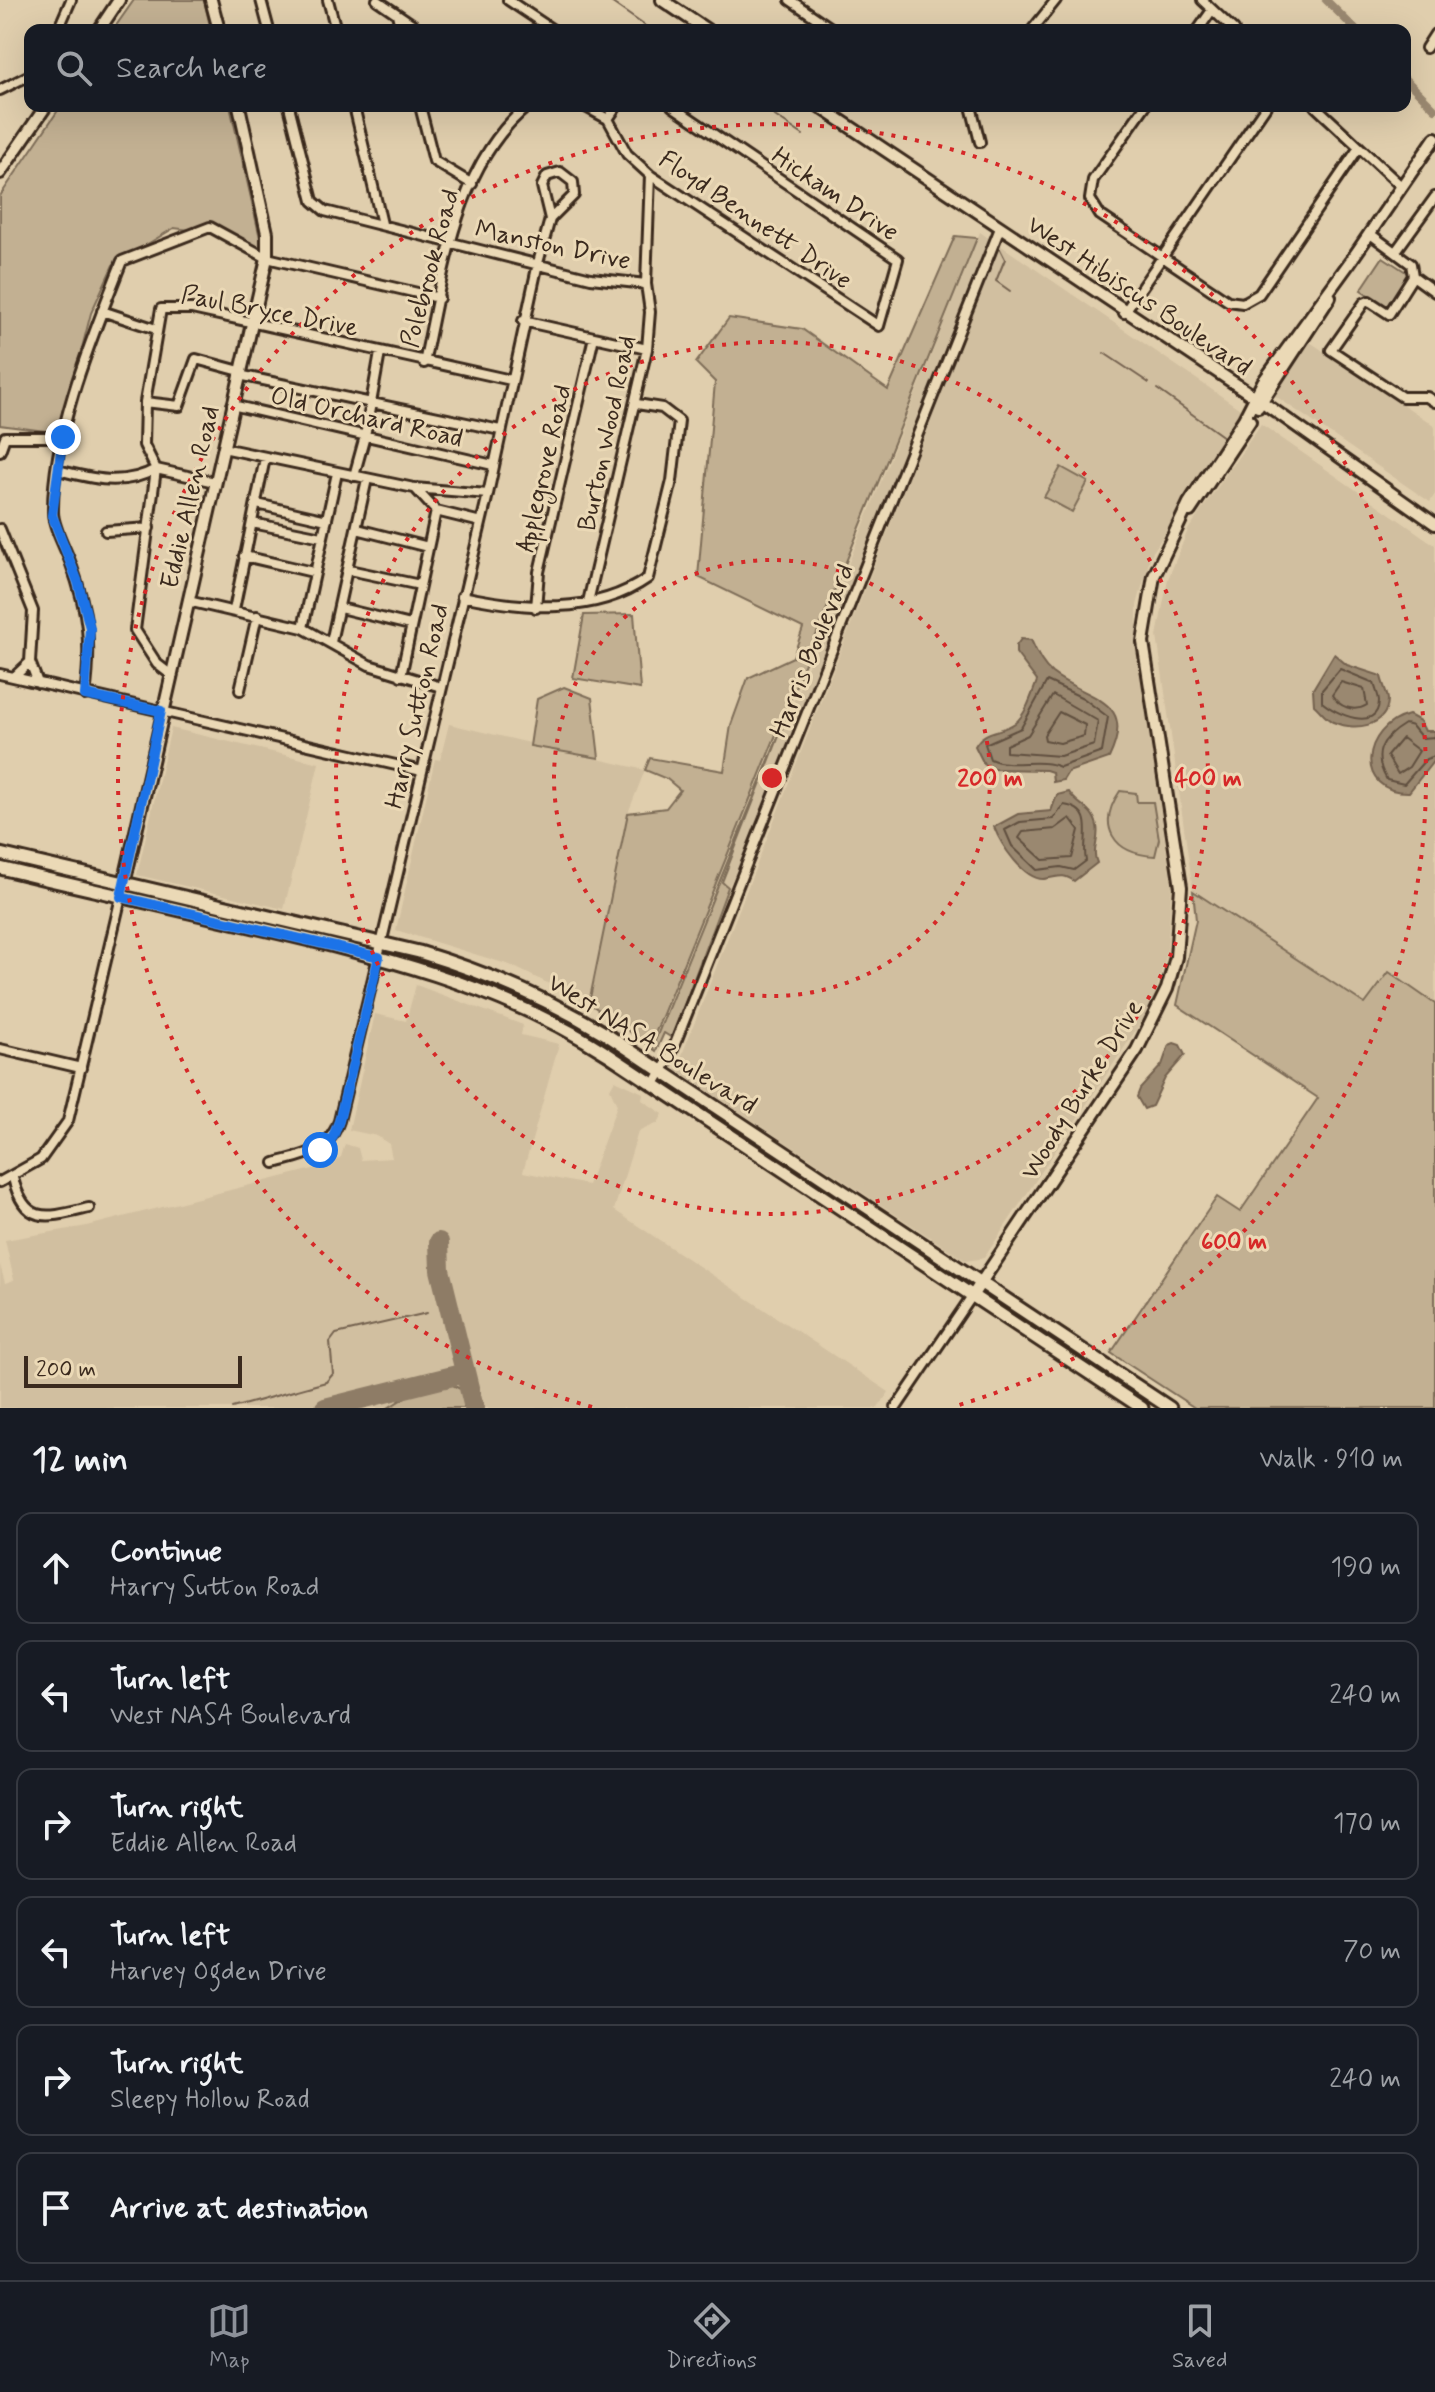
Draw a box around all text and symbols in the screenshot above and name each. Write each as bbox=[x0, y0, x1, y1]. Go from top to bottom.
search box bbox=[24, 24, 1411, 112]
icon: search bbox=[52, 46, 96, 90]
text: Search here bbox=[116, 49, 267, 88]
street label: Hickam Drive bbox=[765, 140, 905, 250]
street label: Floyd Bennett Drive bbox=[652, 143, 858, 298]
street label: Polebrook Road bbox=[393, 186, 468, 351]
street label: West Hibiscus Boulevard bbox=[1020, 209, 1258, 385]
street label: Manston Drive bbox=[472, 213, 634, 279]
street label: Paul Bryce Drive bbox=[178, 278, 361, 346]
street label: Burton Wood Road bbox=[571, 333, 645, 534]
street label: Old Orchard Road bbox=[267, 379, 466, 457]
street label: Applegrove Road bbox=[509, 381, 584, 556]
street label: Eddie Allen Road bbox=[153, 403, 229, 592]
route end bbox=[45, 419, 81, 455]
street label: Harris Boulevard bbox=[763, 559, 863, 743]
street label: Harry Sutton Road bbox=[378, 601, 458, 812]
centre of rings bbox=[758, 764, 786, 792]
text: 200 m bbox=[957, 764, 1023, 795]
text: 400 m bbox=[1174, 764, 1242, 795]
street label: West NASA Boulevard bbox=[541, 966, 763, 1123]
street label: Woody Burke Drive bbox=[1014, 993, 1152, 1187]
route start bbox=[302, 1132, 338, 1168]
text: 600 m bbox=[1201, 1227, 1267, 1258]
scale bar bbox=[24, 1352, 242, 1388]
text: 200 m bbox=[36, 1356, 96, 1384]
text: 12 min bbox=[32, 1438, 128, 1483]
text: Walk · 910 m bbox=[1260, 1443, 1403, 1477]
text: Continue bbox=[110, 1532, 222, 1571]
icon: ahead bbox=[34, 1546, 78, 1590]
text: 190 m bbox=[1331, 1551, 1401, 1585]
text: Harry Sutton Road bbox=[110, 1571, 319, 1605]
text: Turn left bbox=[110, 1660, 230, 1699]
icon: left bbox=[34, 1674, 78, 1718]
text: 240 m bbox=[1329, 1679, 1401, 1713]
text: West NASA Boulevard bbox=[110, 1699, 351, 1733]
text: Turn right bbox=[110, 1788, 243, 1827]
icon: right bbox=[34, 1802, 78, 1846]
text: 170 m bbox=[1333, 1807, 1401, 1841]
text: Eddie Allen Road bbox=[110, 1827, 297, 1861]
text: Turn left bbox=[110, 1916, 230, 1955]
icon: left bbox=[34, 1930, 78, 1974]
text: 70 m bbox=[1343, 1935, 1401, 1969]
text: Harvey Ogden Drive bbox=[110, 1955, 327, 1989]
text: Turn right bbox=[110, 2044, 243, 2083]
icon: right bbox=[34, 2058, 78, 2102]
text: 240 m bbox=[1329, 2063, 1401, 2097]
text: Sleepy Hollow Road bbox=[110, 2083, 310, 2117]
icon: arrive bbox=[34, 2186, 78, 2230]
text: Arrive at destination bbox=[110, 2189, 368, 2228]
tab: Map bbox=[207, 2299, 251, 2375]
tab: Directions bbox=[666, 2299, 757, 2375]
tab: Saved bbox=[1172, 2299, 1227, 2375]

